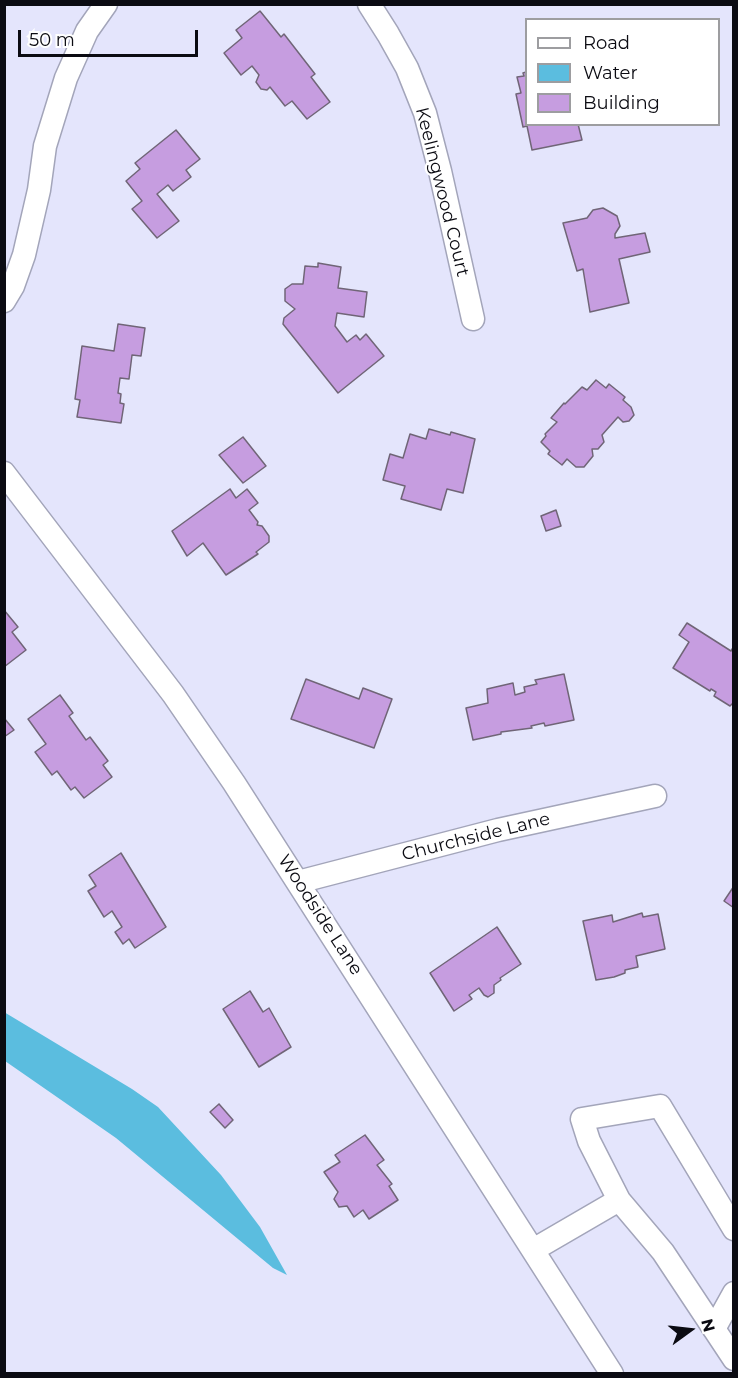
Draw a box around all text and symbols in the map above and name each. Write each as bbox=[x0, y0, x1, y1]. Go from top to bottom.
scale bar bbox=[21, 18, 201, 56]
legend bbox=[525, 18, 720, 126]
text: 50 m bbox=[29, 29, 75, 51]
text: Road bbox=[583, 32, 630, 54]
text: Water bbox=[583, 62, 638, 84]
text: Building bbox=[583, 92, 660, 114]
street label: Keelingwood Court bbox=[410, 105, 474, 279]
street label: Churchside Lane bbox=[400, 808, 552, 866]
street label: Woodside Lane bbox=[273, 851, 367, 979]
north arrow bbox=[660, 1300, 720, 1360]
text: N bbox=[697, 1317, 719, 1334]

